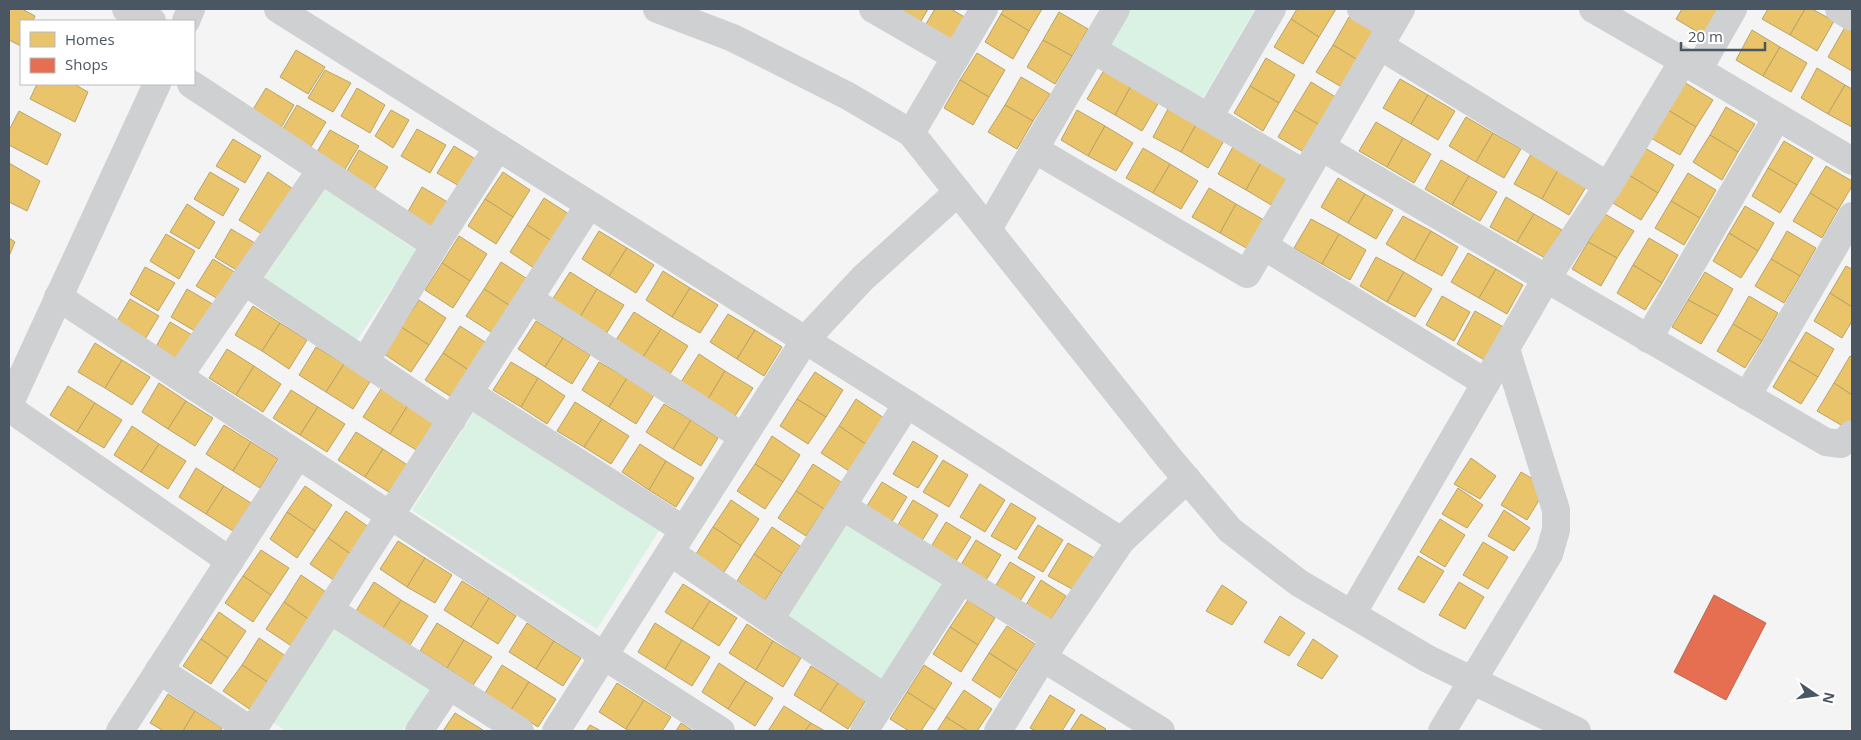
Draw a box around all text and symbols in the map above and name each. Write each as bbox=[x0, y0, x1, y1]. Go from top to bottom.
legend bbox=[20, 20, 195, 85]
scale bar bbox=[1681, 20, 1765, 52]
text: 20 m bbox=[1688, 26, 1723, 46]
text: Homes bbox=[65, 29, 115, 49]
text: Shops bbox=[65, 54, 108, 74]
north arrow bbox=[1791, 670, 1841, 720]
text: N bbox=[1819, 690, 1840, 706]

